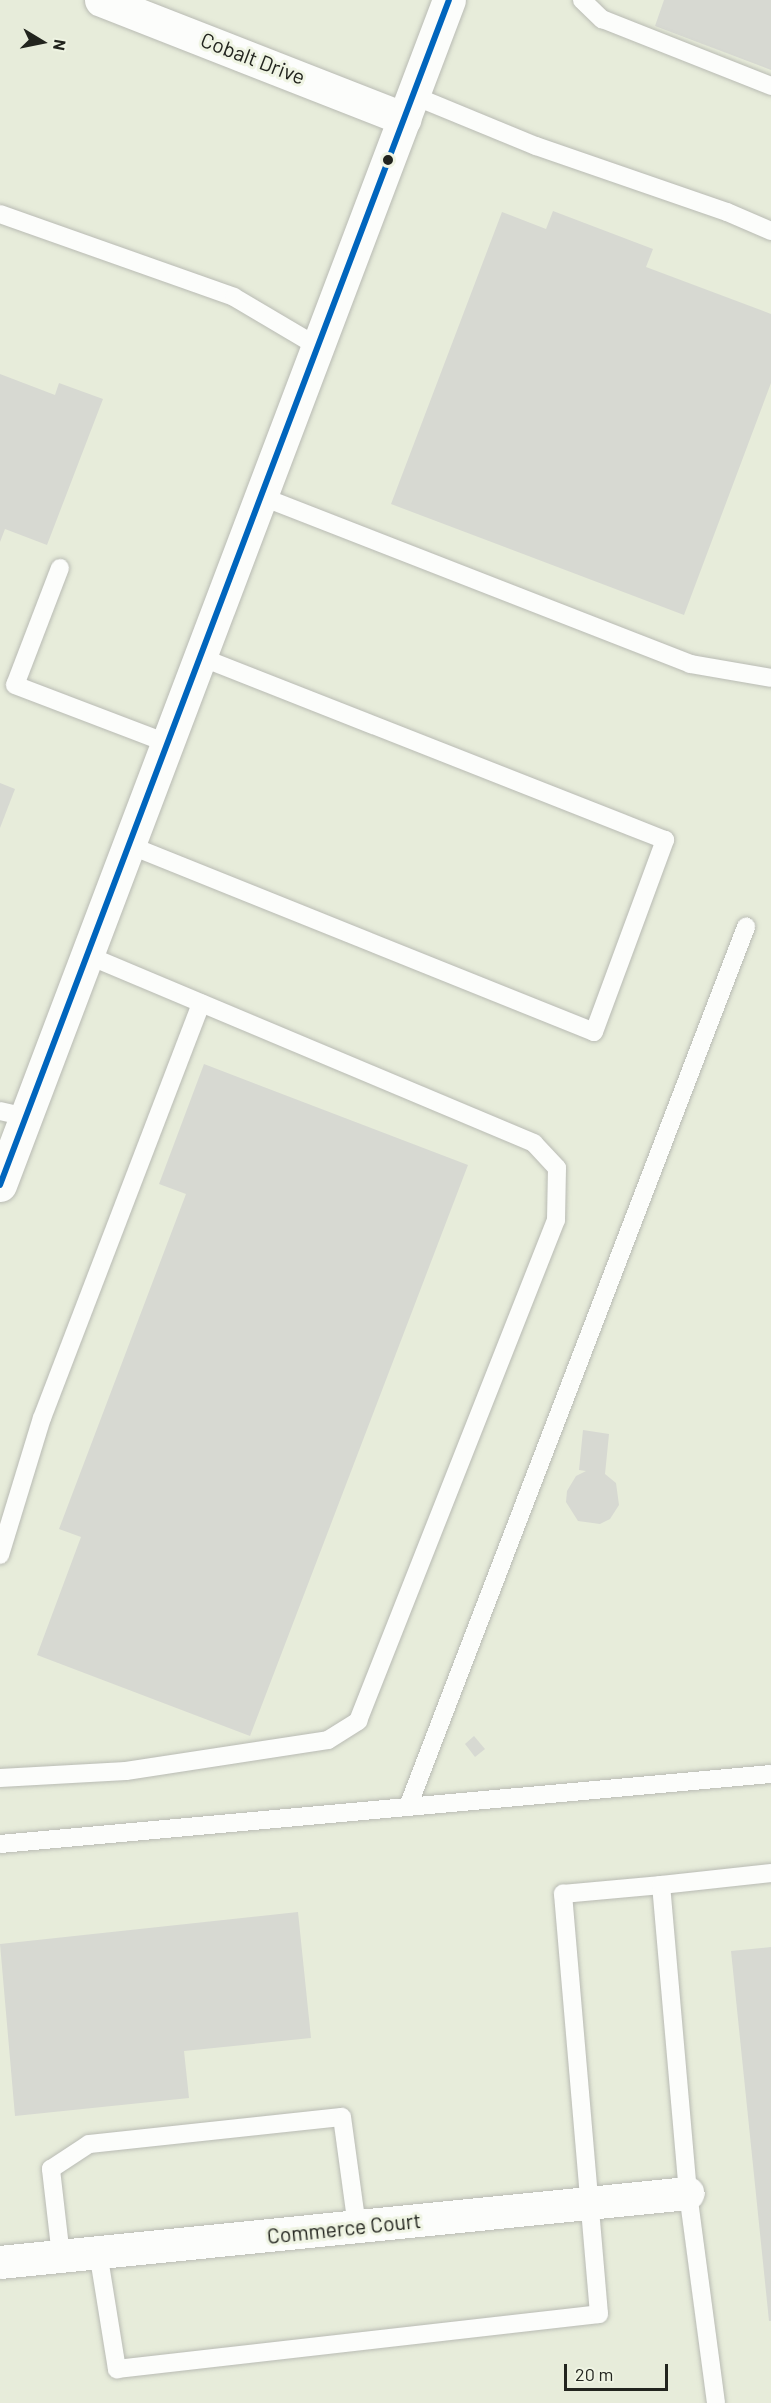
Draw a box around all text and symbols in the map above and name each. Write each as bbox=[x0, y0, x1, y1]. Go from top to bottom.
north arrow bbox=[12, 12, 72, 72]
street label: Cobalt Drive bbox=[197, 27, 309, 89]
text: N bbox=[50, 38, 70, 52]
unlabelled marker bbox=[382, 154, 394, 166]
street label: Commerce Court bbox=[266, 2207, 422, 2249]
scale bar bbox=[567, 2352, 670, 2390]
text: 20 m bbox=[575, 2363, 613, 2385]

